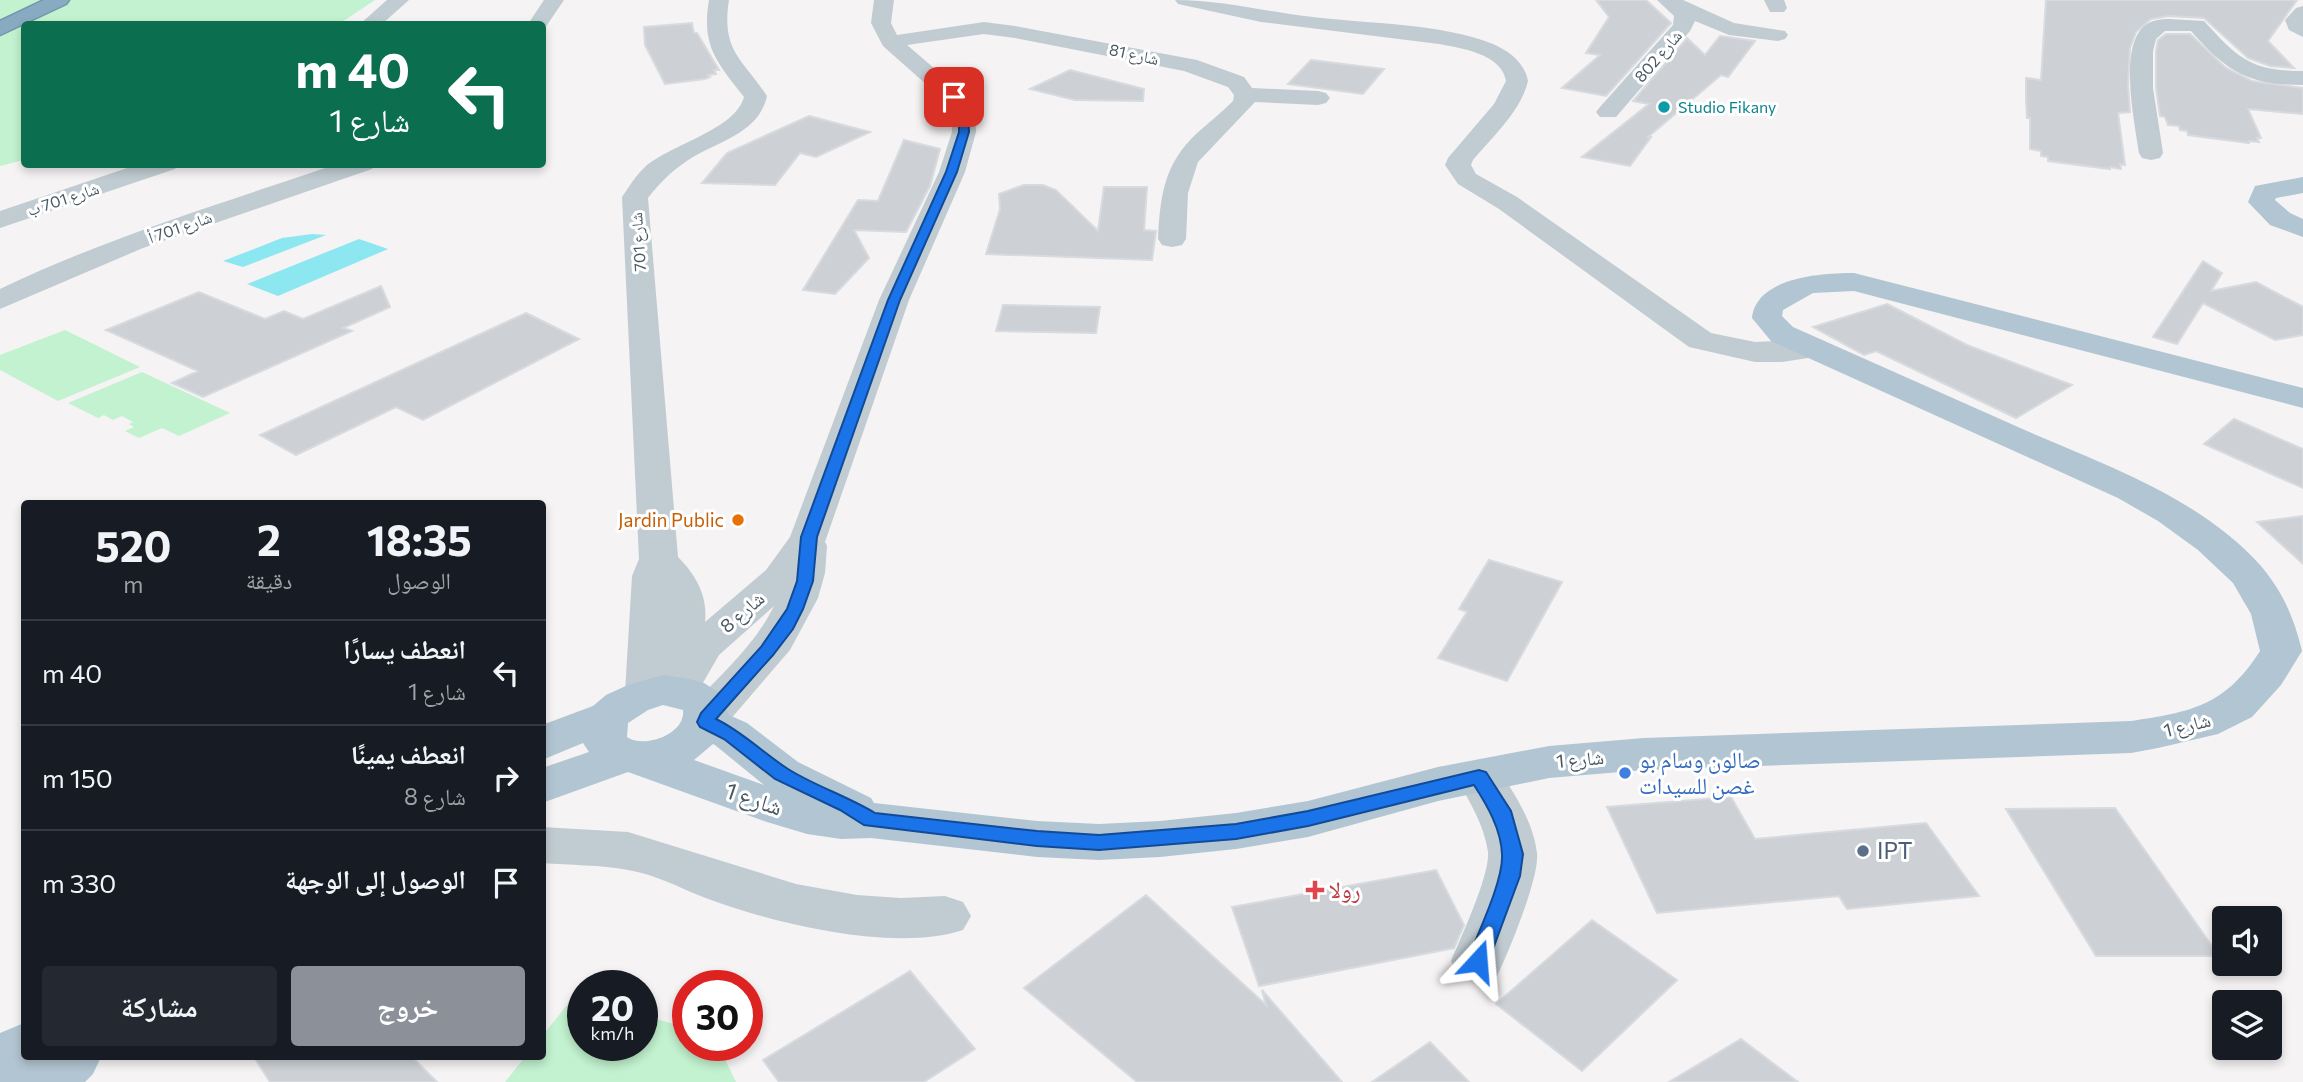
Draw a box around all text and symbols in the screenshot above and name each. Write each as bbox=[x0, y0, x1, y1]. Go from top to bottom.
street label: شارع 802 bbox=[1630, 26, 1687, 87]
text: 40 m bbox=[295, 38, 410, 98]
street label: شارع 81 bbox=[1107, 39, 1161, 70]
icon: left bbox=[434, 49, 525, 140]
pin bbox=[924, 67, 984, 127]
icon: arrive bbox=[935, 78, 973, 116]
place label: Studio Fikany bbox=[1678, 97, 1776, 116]
text: شارع 1 bbox=[329, 99, 410, 139]
marker: Studio Fikany bbox=[1656, 99, 1672, 115]
street label: شارع 701 ب bbox=[24, 178, 102, 221]
street label: شارع 701 أ bbox=[145, 207, 215, 248]
street label: شارع 701 bbox=[626, 212, 651, 272]
place label: Jardin Public bbox=[618, 508, 724, 531]
marker: Jardin Public bbox=[730, 512, 746, 528]
text: 2 bbox=[257, 513, 281, 565]
text: 18:35 bbox=[367, 513, 472, 565]
text: 520 bbox=[95, 519, 171, 571]
text: دقيقة bbox=[246, 566, 292, 594]
text: الوصول bbox=[387, 566, 451, 594]
text: m bbox=[123, 570, 143, 598]
street label: شارع 8 bbox=[715, 586, 769, 638]
text: انعطف يسارًا bbox=[343, 633, 466, 664]
icon: left bbox=[487, 654, 525, 692]
text: 40 m bbox=[42, 657, 102, 688]
text: شارع 1 bbox=[408, 677, 466, 705]
street label: شارع 1 bbox=[2161, 708, 2213, 742]
text: انعطف يمينًا bbox=[351, 738, 466, 769]
street label: شارع 1 bbox=[1555, 745, 1605, 773]
place label: صالون وسام بو غصن للسيدات bbox=[1639, 745, 1761, 800]
icon: right bbox=[487, 759, 525, 797]
text: 150 m bbox=[42, 762, 113, 793]
marker: صالون وسام بو غصن للسيدات bbox=[1617, 765, 1633, 781]
street label: شارع 1 bbox=[722, 775, 786, 823]
text: شارع 8 bbox=[404, 782, 466, 810]
place label: IPT bbox=[1877, 836, 1913, 864]
marker: IPT bbox=[1855, 843, 1871, 859]
text: الوصول إلى الوجهة bbox=[285, 863, 466, 894]
icon: arrive bbox=[487, 864, 525, 902]
text: 330 m bbox=[42, 867, 116, 898]
place label: رولا bbox=[1329, 875, 1361, 903]
marker: رولا bbox=[1307, 882, 1323, 898]
map controls bbox=[2212, 906, 2282, 1060]
button: sound bbox=[2212, 906, 2282, 976]
position arrow bbox=[1441, 924, 1515, 998]
button: مشاركة bbox=[42, 966, 277, 1046]
button: خروج bbox=[291, 966, 525, 1046]
speed limit sign: 30 bbox=[672, 970, 763, 1061]
text: 20 bbox=[591, 985, 634, 1028]
button: layers bbox=[2212, 990, 2282, 1060]
text: km/h bbox=[591, 1022, 634, 1044]

